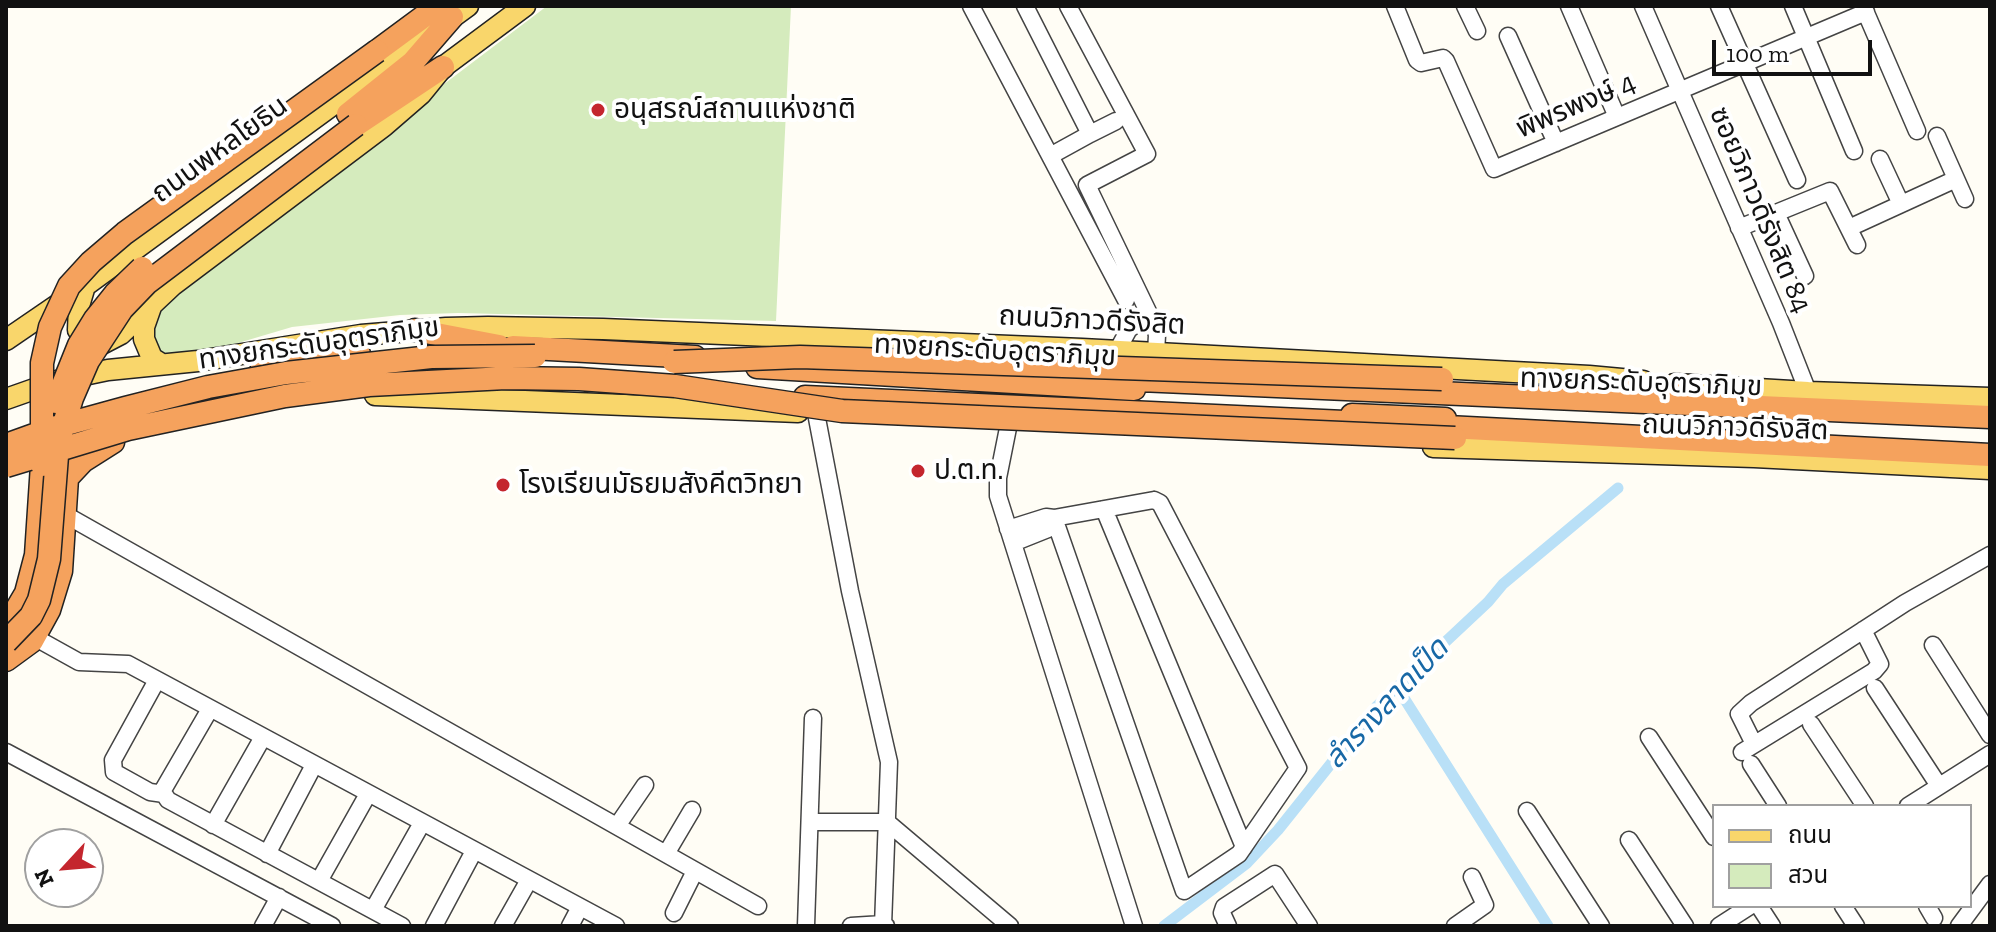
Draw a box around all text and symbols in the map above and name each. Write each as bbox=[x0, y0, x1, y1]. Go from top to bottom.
scale bar bbox=[1716, 24, 1876, 74]
text: 100 m bbox=[1726, 39, 1789, 68]
street label: พิพรพงษ์ 4 bbox=[1511, 66, 1641, 146]
street label: ถนนพหลโยธิน bbox=[145, 89, 295, 211]
place label: อนุสรณ์สถานแห่งชาติ bbox=[614, 93, 856, 127]
marker: อนุสรณ์สถานแห่งชาติ bbox=[589, 101, 607, 119]
street label: ซอยวิภาวดีรังสิต 84 bbox=[1701, 102, 1819, 318]
street label: ถนนวิภาวดีรังสิต bbox=[998, 299, 1186, 343]
street label: ทางยกระดับอุตราภิมุข bbox=[197, 310, 441, 378]
street label: ทางยกระดับอุตราภิมุข bbox=[873, 328, 1117, 374]
street label: ทางยกระดับอุตราภิมุข bbox=[1519, 362, 1763, 404]
street label: ถนนวิภาวดีรังสิต bbox=[1641, 408, 1829, 448]
place label: ป.ต.ท. bbox=[934, 454, 1004, 488]
marker: ป.ต.ท. bbox=[909, 462, 927, 480]
place label: โรงเรียนมัธยมสังคีตวิทยา bbox=[519, 468, 803, 502]
marker: โรงเรียนมัธยมสังคีตวิทยา bbox=[494, 476, 512, 494]
water label: ลำรางลาดเป็ด bbox=[1318, 631, 1456, 777]
legend bbox=[1712, 804, 1972, 908]
text: ถนน bbox=[1788, 820, 1832, 849]
north arrow bbox=[24, 828, 104, 908]
text: สวน bbox=[1788, 860, 1828, 889]
text: N bbox=[28, 864, 60, 891]

